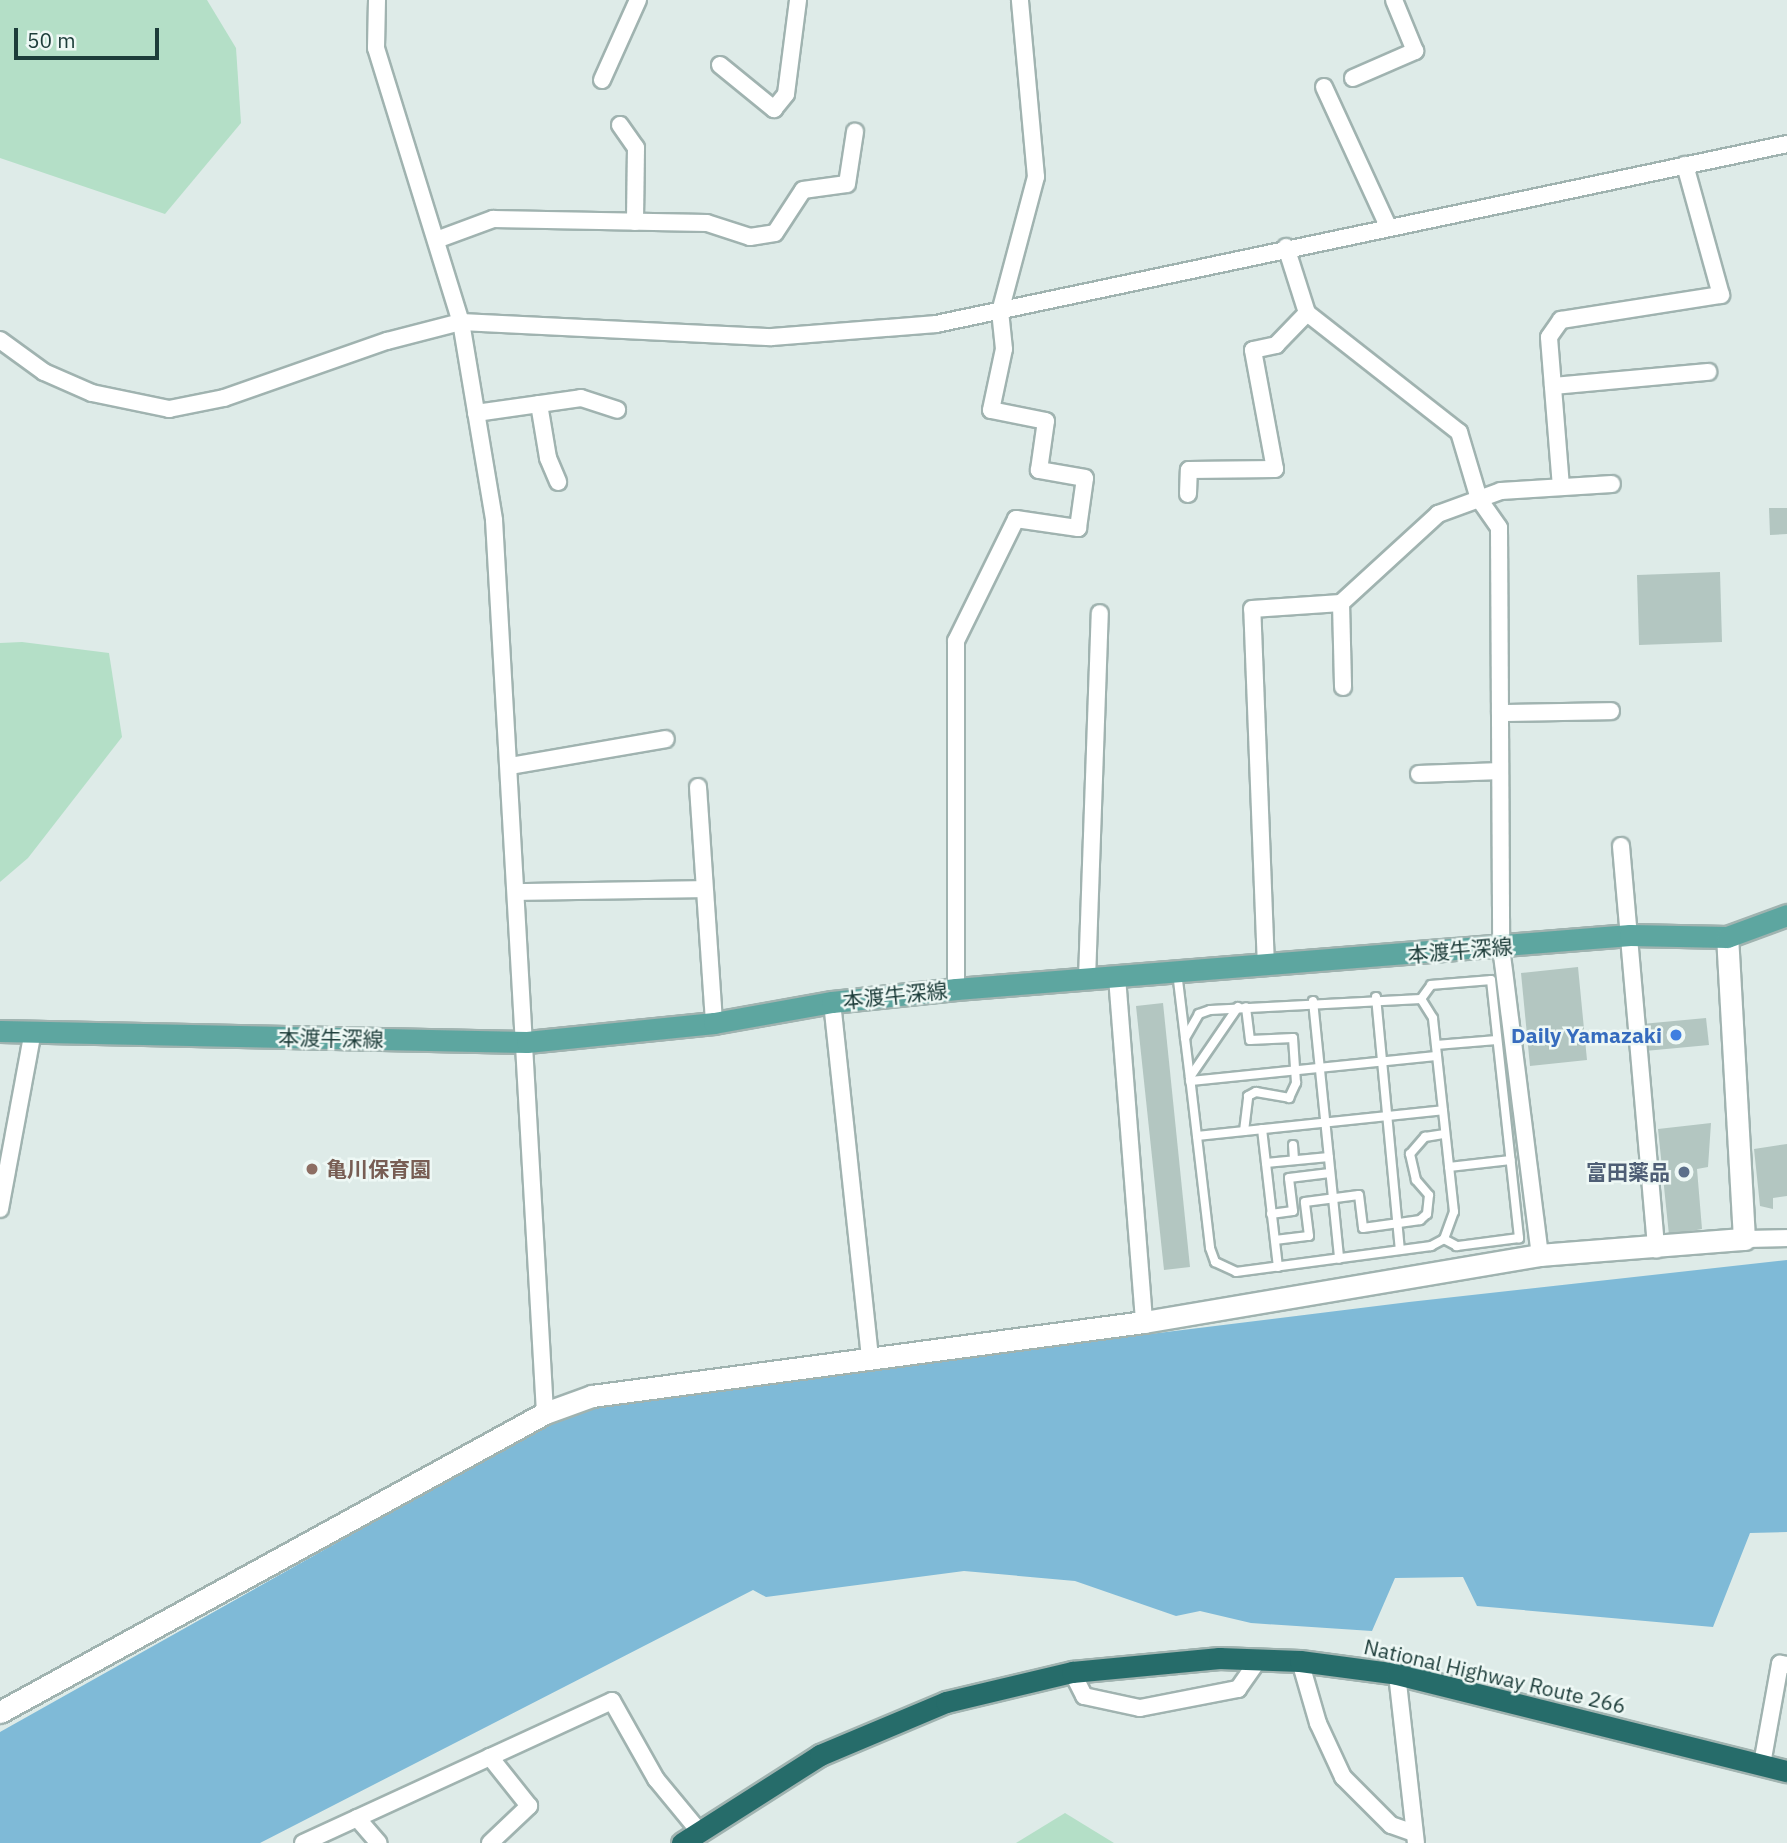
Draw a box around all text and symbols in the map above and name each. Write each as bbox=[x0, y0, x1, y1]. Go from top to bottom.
scale bar bbox=[18, 14, 163, 58]
text: 50 m bbox=[27, 26, 76, 54]
street label: 本渡牛深線 bbox=[1407, 933, 1513, 967]
street label: 本渡牛深線 bbox=[841, 977, 949, 1013]
place label: Daily Yamazaki bbox=[1511, 1022, 1662, 1048]
street label: 本渡牛深線 bbox=[278, 1024, 384, 1052]
marker: Daily Yamazaki bbox=[1668, 1027, 1684, 1043]
place label: 亀川保育園 bbox=[326, 1156, 431, 1182]
place label: 富田薬品 bbox=[1586, 1159, 1670, 1185]
marker: 亀川保育園 bbox=[304, 1161, 320, 1177]
marker: 富田薬品 bbox=[1676, 1164, 1692, 1180]
street label: National Highway Route 266 bbox=[1362, 1634, 1628, 1718]

